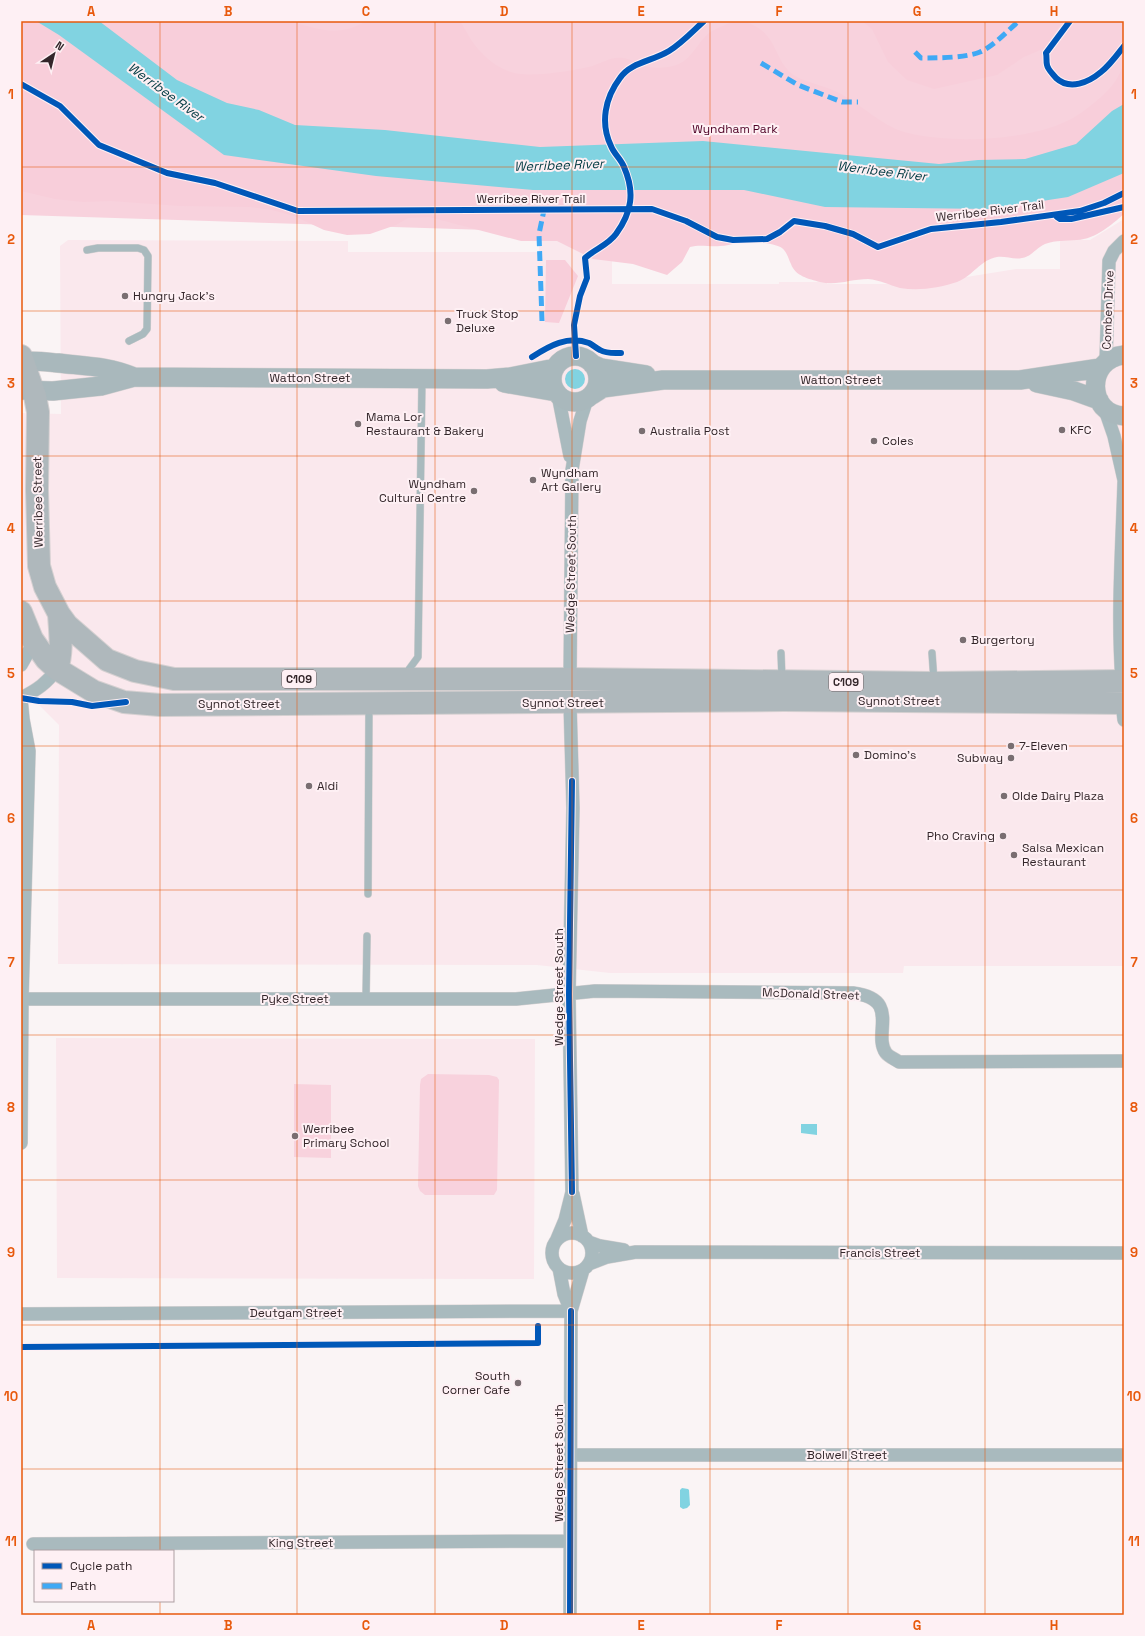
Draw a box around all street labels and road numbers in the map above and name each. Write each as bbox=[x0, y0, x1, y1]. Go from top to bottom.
street label: Werribee River Trail bbox=[477, 191, 585, 207]
street label: Werribee River Trail bbox=[935, 196, 1045, 226]
street label: Comben Drive bbox=[1099, 270, 1117, 350]
street label: Watton Street bbox=[269, 370, 351, 386]
street label: Watton Street bbox=[800, 372, 882, 388]
street label: Werribee Street bbox=[29, 456, 47, 548]
street label: Wedge Street South bbox=[562, 515, 580, 633]
road number: C109 bbox=[282, 670, 316, 688]
road number: C109 bbox=[829, 673, 863, 691]
street label: Synnot Street bbox=[858, 693, 940, 709]
street label: Synnot Street bbox=[522, 695, 604, 711]
street label: Synnot Street bbox=[198, 696, 280, 712]
street label: Wedge Street South bbox=[551, 928, 567, 1046]
street label: McDonald Street bbox=[762, 984, 860, 1004]
street label: Pyke Street bbox=[261, 991, 329, 1007]
street label: Francis Street bbox=[839, 1245, 921, 1261]
street label: Deutgam Street bbox=[250, 1305, 342, 1321]
street label: Wedge Street South bbox=[551, 1404, 567, 1522]
street label: Bolwell Street bbox=[807, 1447, 887, 1463]
street label: King Street bbox=[268, 1535, 334, 1551]

